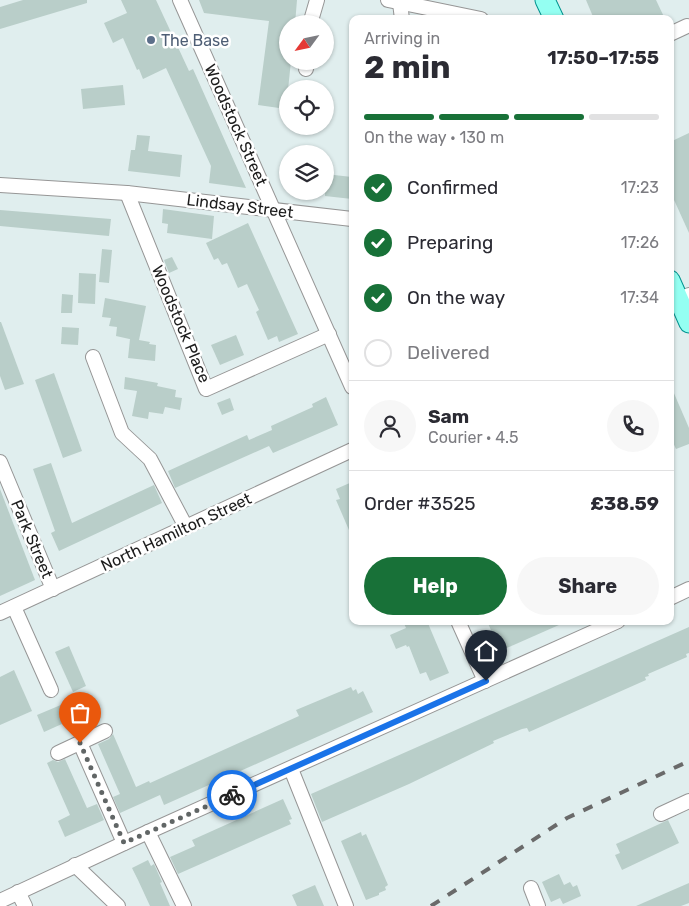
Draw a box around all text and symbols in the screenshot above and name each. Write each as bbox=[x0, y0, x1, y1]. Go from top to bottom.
north arrow bbox=[279, 15, 334, 70]
map controls bbox=[279, 15, 334, 200]
text: Arriving in bbox=[364, 29, 440, 48]
place label: The Base bbox=[161, 31, 229, 50]
marker: The Base bbox=[145, 34, 157, 46]
text: 17:50–17:55 bbox=[547, 46, 659, 69]
text: 2 min bbox=[364, 48, 451, 86]
street label: Woodstock Street bbox=[201, 61, 271, 189]
button: locate bbox=[279, 80, 334, 135]
text: On the way · 130 m bbox=[364, 128, 504, 147]
button: layers bbox=[279, 145, 334, 200]
icon: check bbox=[364, 174, 392, 202]
text: Confirmed bbox=[407, 176, 498, 199]
text: 17:23 bbox=[621, 178, 659, 197]
street label: Lindsay Street bbox=[185, 190, 295, 222]
icon: check bbox=[364, 229, 392, 257]
text: Preparing bbox=[407, 231, 493, 254]
text: 17:26 bbox=[621, 233, 659, 252]
street label: Woodstock Place bbox=[148, 262, 214, 386]
icon: check bbox=[364, 284, 392, 312]
text: On the way bbox=[407, 286, 505, 309]
text: 17:34 bbox=[620, 288, 659, 307]
text: Delivered bbox=[407, 341, 490, 364]
button: person bbox=[364, 400, 416, 452]
button: phone bbox=[607, 400, 659, 452]
text: Sam bbox=[428, 405, 469, 428]
text: Courier · 4.5 bbox=[428, 428, 518, 447]
street label: North Hamilton Street bbox=[98, 489, 254, 575]
text: Order #3525 bbox=[364, 492, 476, 515]
text: £38.59 bbox=[590, 492, 659, 515]
street label: Park Street bbox=[7, 497, 57, 581]
button: Help bbox=[364, 557, 507, 615]
button: Share bbox=[517, 557, 659, 615]
pin bbox=[465, 630, 507, 681]
icon: home bbox=[472, 637, 500, 665]
pin bbox=[59, 692, 101, 743]
icon: bag bbox=[66, 699, 94, 727]
courier bbox=[207, 770, 257, 820]
icon: bike bbox=[218, 781, 246, 809]

